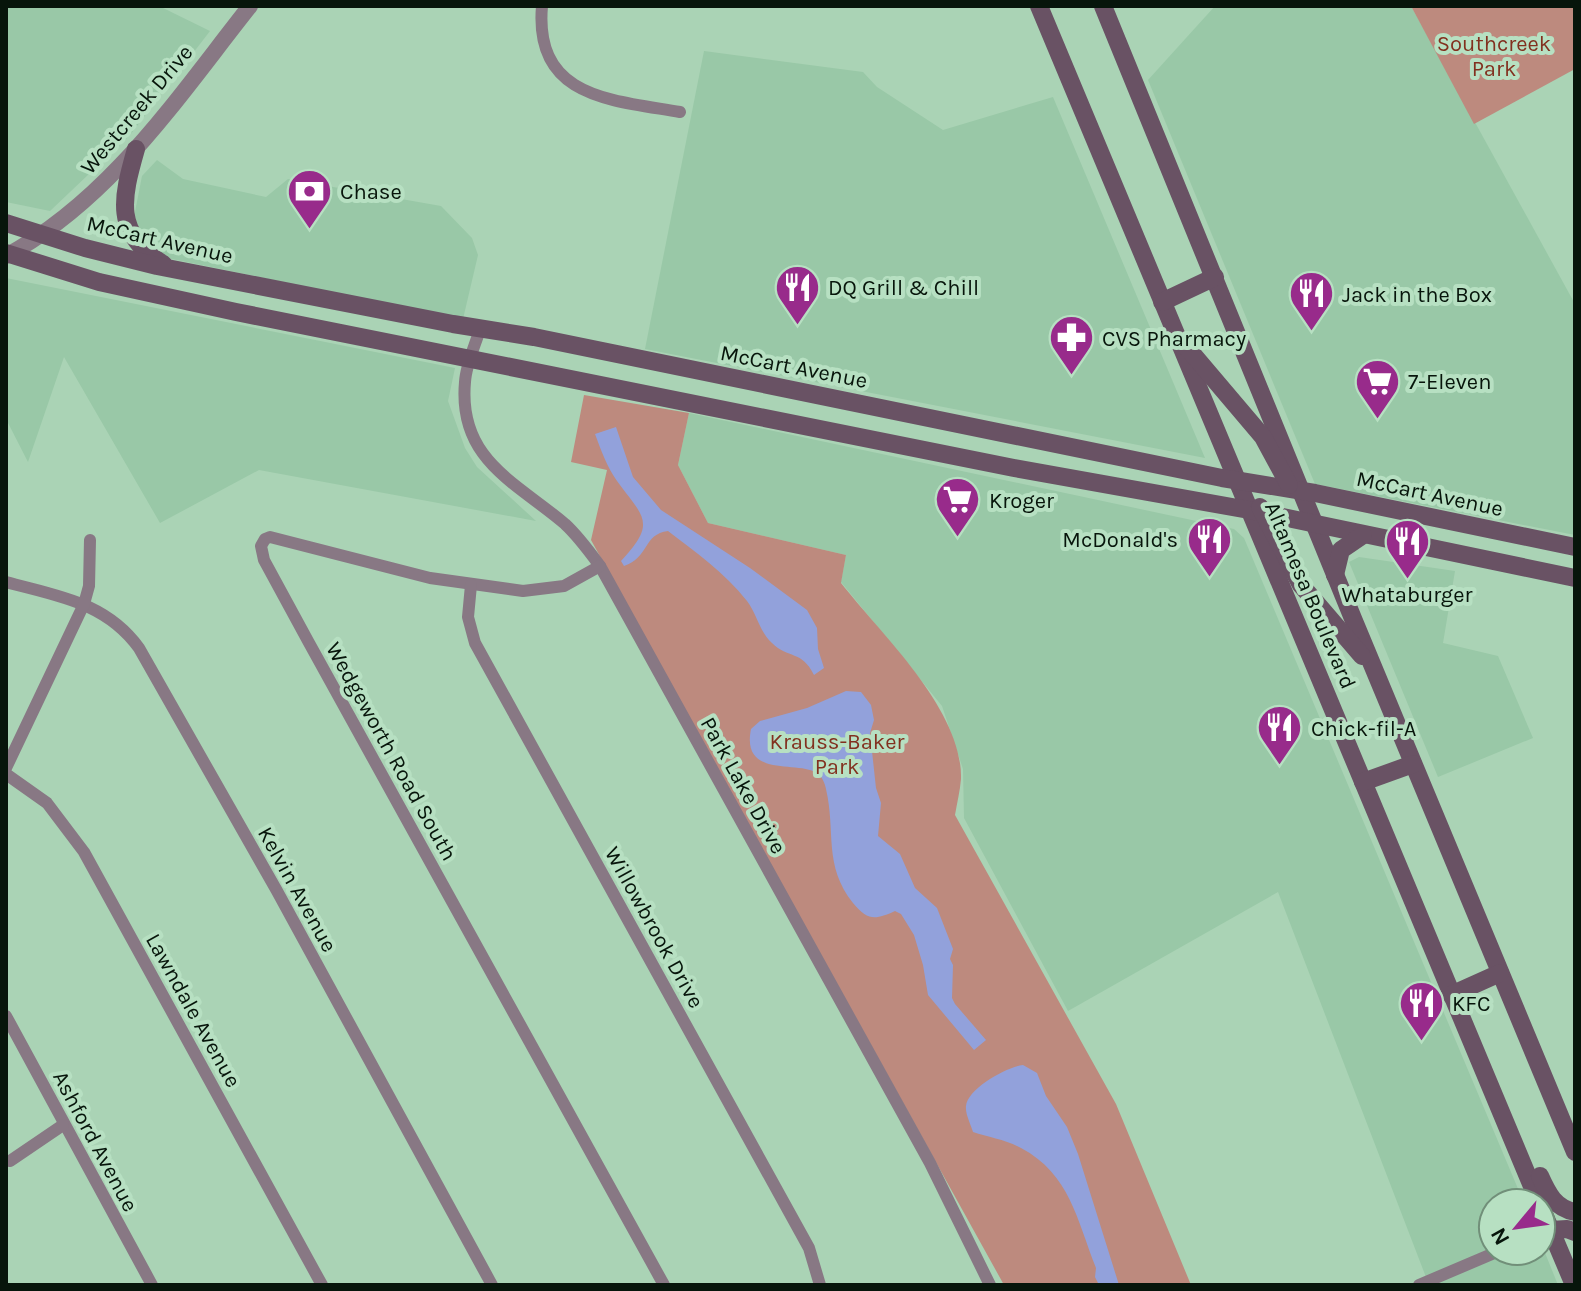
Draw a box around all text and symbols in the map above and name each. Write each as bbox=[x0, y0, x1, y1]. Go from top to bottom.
park label: Southcreek Park bbox=[1437, 31, 1551, 82]
street label: Westcreek Drive bbox=[75, 40, 198, 180]
bank icon: Chase bbox=[285, 167, 333, 230]
place label: Chase bbox=[340, 179, 402, 205]
street label: McCart Avenue bbox=[84, 210, 236, 269]
restaurant icon: DQ Grill & Chill bbox=[773, 263, 821, 326]
restaurant icon: Jack in the Box bbox=[1287, 270, 1335, 333]
place label: DQ Grill & Chill bbox=[828, 275, 979, 301]
place label: Jack in the Box bbox=[1342, 282, 1492, 308]
pharmacy icon: CVS Pharmacy bbox=[1047, 314, 1095, 377]
place label: CVS Pharmacy bbox=[1102, 326, 1246, 352]
street label: McCart Avenue bbox=[718, 340, 870, 394]
supermarket icon: 7-Eleven bbox=[1353, 357, 1401, 420]
place label: 7-Eleven bbox=[1408, 369, 1491, 395]
street label: McCart Avenue bbox=[1354, 466, 1506, 522]
supermarket icon: Kroger bbox=[934, 476, 982, 539]
place label: Kroger bbox=[989, 488, 1054, 514]
street label: Altamesa Boulevard bbox=[1259, 498, 1361, 693]
restaurant icon: McDonald's bbox=[1185, 515, 1233, 578]
restaurant icon: Whataburger bbox=[1383, 517, 1431, 580]
place label: McDonald's bbox=[1062, 527, 1178, 553]
place label: Whataburger bbox=[1341, 582, 1473, 608]
street label: Wedgeworth Road South bbox=[320, 638, 462, 865]
restaurant icon: Chick-fil-A bbox=[1256, 704, 1304, 767]
street label: Park Lake Drive bbox=[695, 712, 791, 859]
place label: Chick-fil-A bbox=[1311, 716, 1417, 742]
park label: Krauss-Baker Park bbox=[770, 729, 905, 780]
street label: Kelvin Avenue bbox=[252, 822, 342, 957]
street label: Willowbrook Drive bbox=[599, 842, 709, 1013]
street label: Lawndale Avenue bbox=[140, 929, 246, 1092]
restaurant icon: KFC bbox=[1397, 979, 1445, 1042]
place label: KFC bbox=[1452, 991, 1490, 1017]
street label: Ashford Avenue bbox=[47, 1067, 143, 1216]
north arrow bbox=[1477, 1187, 1557, 1267]
text: N bbox=[1485, 1223, 1516, 1249]

